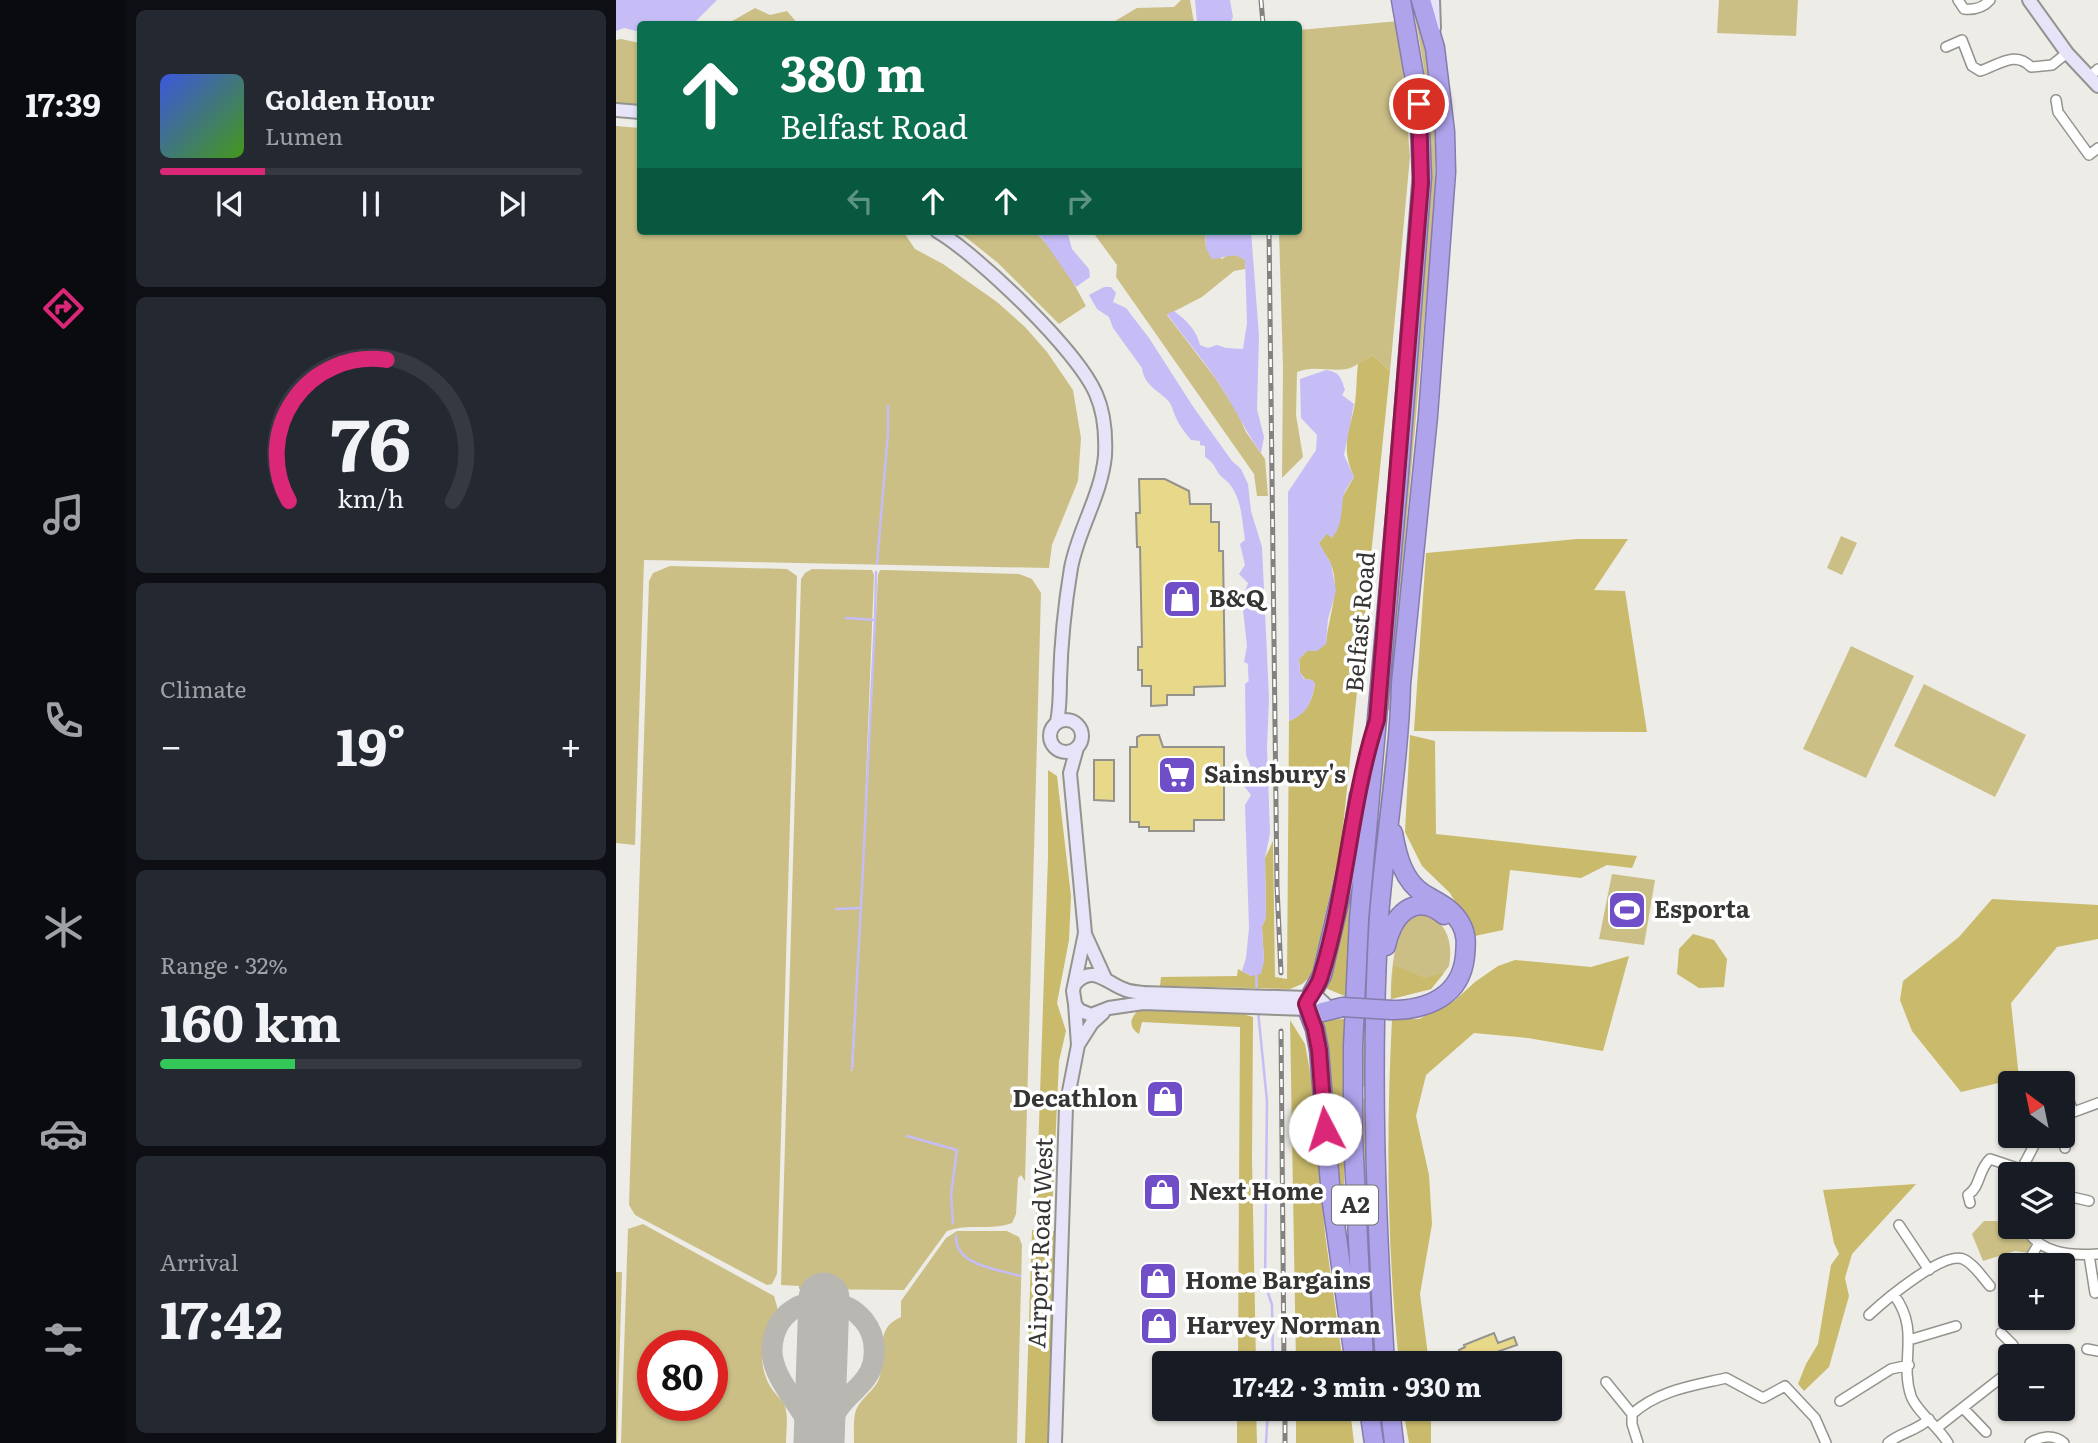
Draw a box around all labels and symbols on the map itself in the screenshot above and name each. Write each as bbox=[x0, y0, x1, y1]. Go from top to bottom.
pin bbox=[1389, 74, 1449, 134]
street label: Belfast Road bbox=[1335, 550, 1382, 694]
shop icon: B&Q bbox=[1161, 578, 1203, 620]
place label: B&Q bbox=[1209, 579, 1268, 614]
supermarket icon: Sainsbury's bbox=[1156, 754, 1198, 796]
place label: Sainsbury's bbox=[1204, 755, 1346, 790]
sports icon: Esporta bbox=[1606, 889, 1648, 931]
place label: Esporta bbox=[1654, 890, 1750, 925]
north arrow bbox=[1998, 1071, 2076, 1148]
shop icon: Decathlon bbox=[1144, 1078, 1186, 1120]
place label: Decathlon bbox=[1012, 1079, 1138, 1114]
position arrow bbox=[1288, 1092, 1362, 1166]
street label: Airport Road West bbox=[1017, 1137, 1060, 1349]
shop icon: Next Home bbox=[1141, 1171, 1183, 1213]
place label: Next Home bbox=[1189, 1172, 1324, 1207]
road number: A2 bbox=[1332, 1186, 1378, 1224]
shop icon: Home Bargains bbox=[1137, 1260, 1179, 1302]
place label: Home Bargains bbox=[1185, 1261, 1371, 1296]
shop icon: Harvey Norman bbox=[1138, 1305, 1180, 1347]
place label: Harvey Norman bbox=[1186, 1306, 1381, 1341]
speed limit sign: 80 bbox=[637, 1330, 728, 1421]

